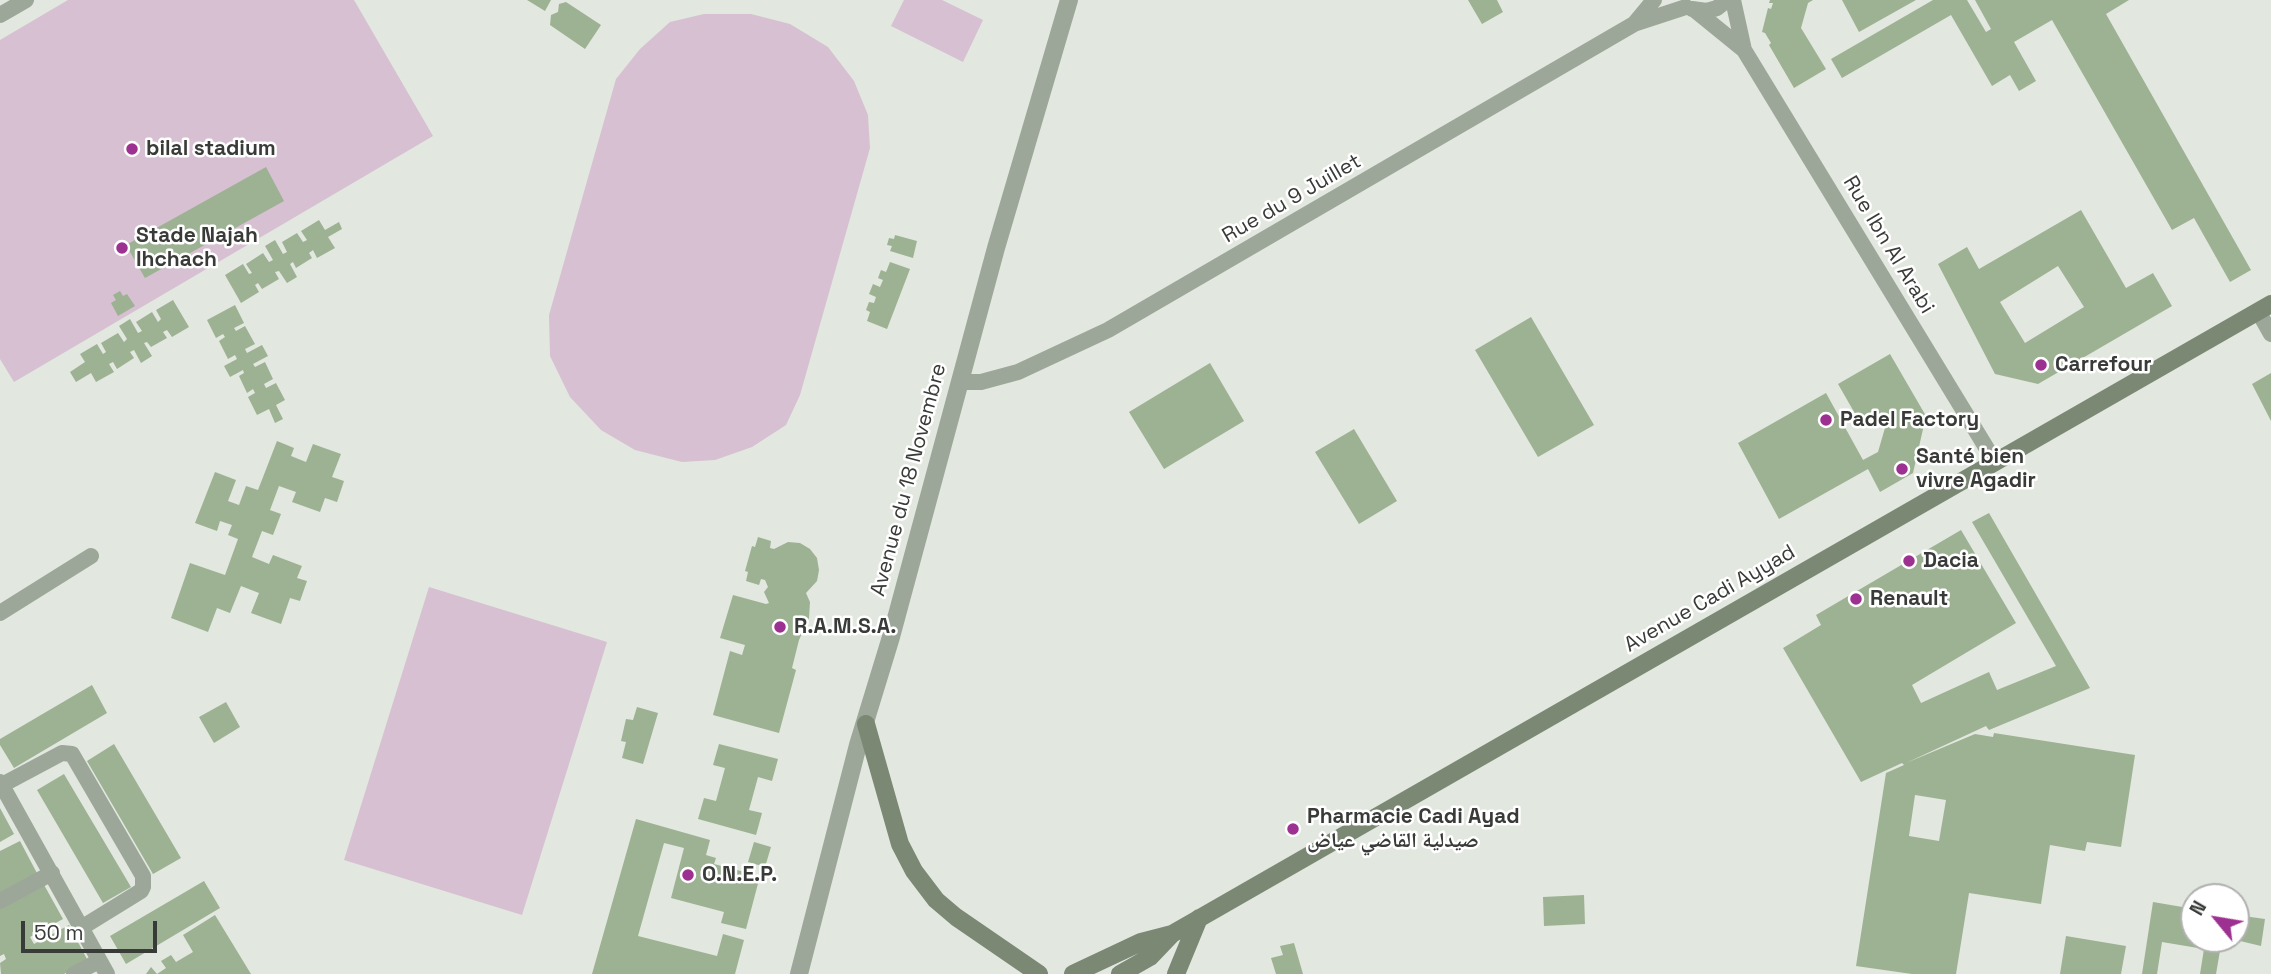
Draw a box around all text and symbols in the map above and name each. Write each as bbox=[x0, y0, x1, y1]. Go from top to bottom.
place label: bilal stadium bbox=[146, 136, 276, 162]
marker: bilal stadium bbox=[124, 141, 140, 157]
street label: Rue du 9 Juillet bbox=[1218, 149, 1366, 249]
street label: Rue Ibn Al Arabi bbox=[1837, 172, 1939, 318]
place label: Stade Najah Ihchach bbox=[136, 223, 258, 273]
marker: Stade Najah Ihchach bbox=[114, 240, 130, 256]
place label: Carrefour bbox=[2055, 352, 2152, 378]
marker: Carrefour bbox=[2033, 357, 2049, 373]
street label: Avenue du 18 Novembre bbox=[866, 361, 952, 599]
place label: Padel Factory bbox=[1840, 407, 1979, 433]
marker: Padel Factory bbox=[1818, 412, 1834, 428]
place label: Santé bien vivre Agadir bbox=[1916, 444, 2036, 494]
marker: Santé bien vivre Agadir bbox=[1894, 461, 1910, 477]
street label: Avenue Cadi Ayyad bbox=[1620, 540, 1800, 658]
place label: Dacia bbox=[1923, 548, 1979, 574]
marker: Dacia bbox=[1901, 553, 1917, 569]
place label: Renault bbox=[1870, 586, 1948, 612]
marker: Renault bbox=[1848, 591, 1864, 607]
place label: R.A.M.S.A. bbox=[794, 614, 896, 640]
marker: R.A.M.S.A. bbox=[772, 619, 788, 635]
place label: Pharmacie Cadi Ayad صيدلية القاضي عياض bbox=[1307, 804, 1520, 854]
marker: Pharmacie Cadi Ayad صيدلية القاضي عياض bbox=[1285, 821, 1301, 837]
place label: O.N.E.P. bbox=[702, 862, 777, 888]
marker: O.N.E.P. bbox=[680, 867, 696, 883]
north arrow bbox=[2180, 883, 2250, 953]
text: N bbox=[2184, 896, 2212, 920]
scale bar bbox=[24, 908, 161, 952]
text: 50 m bbox=[34, 919, 84, 946]

